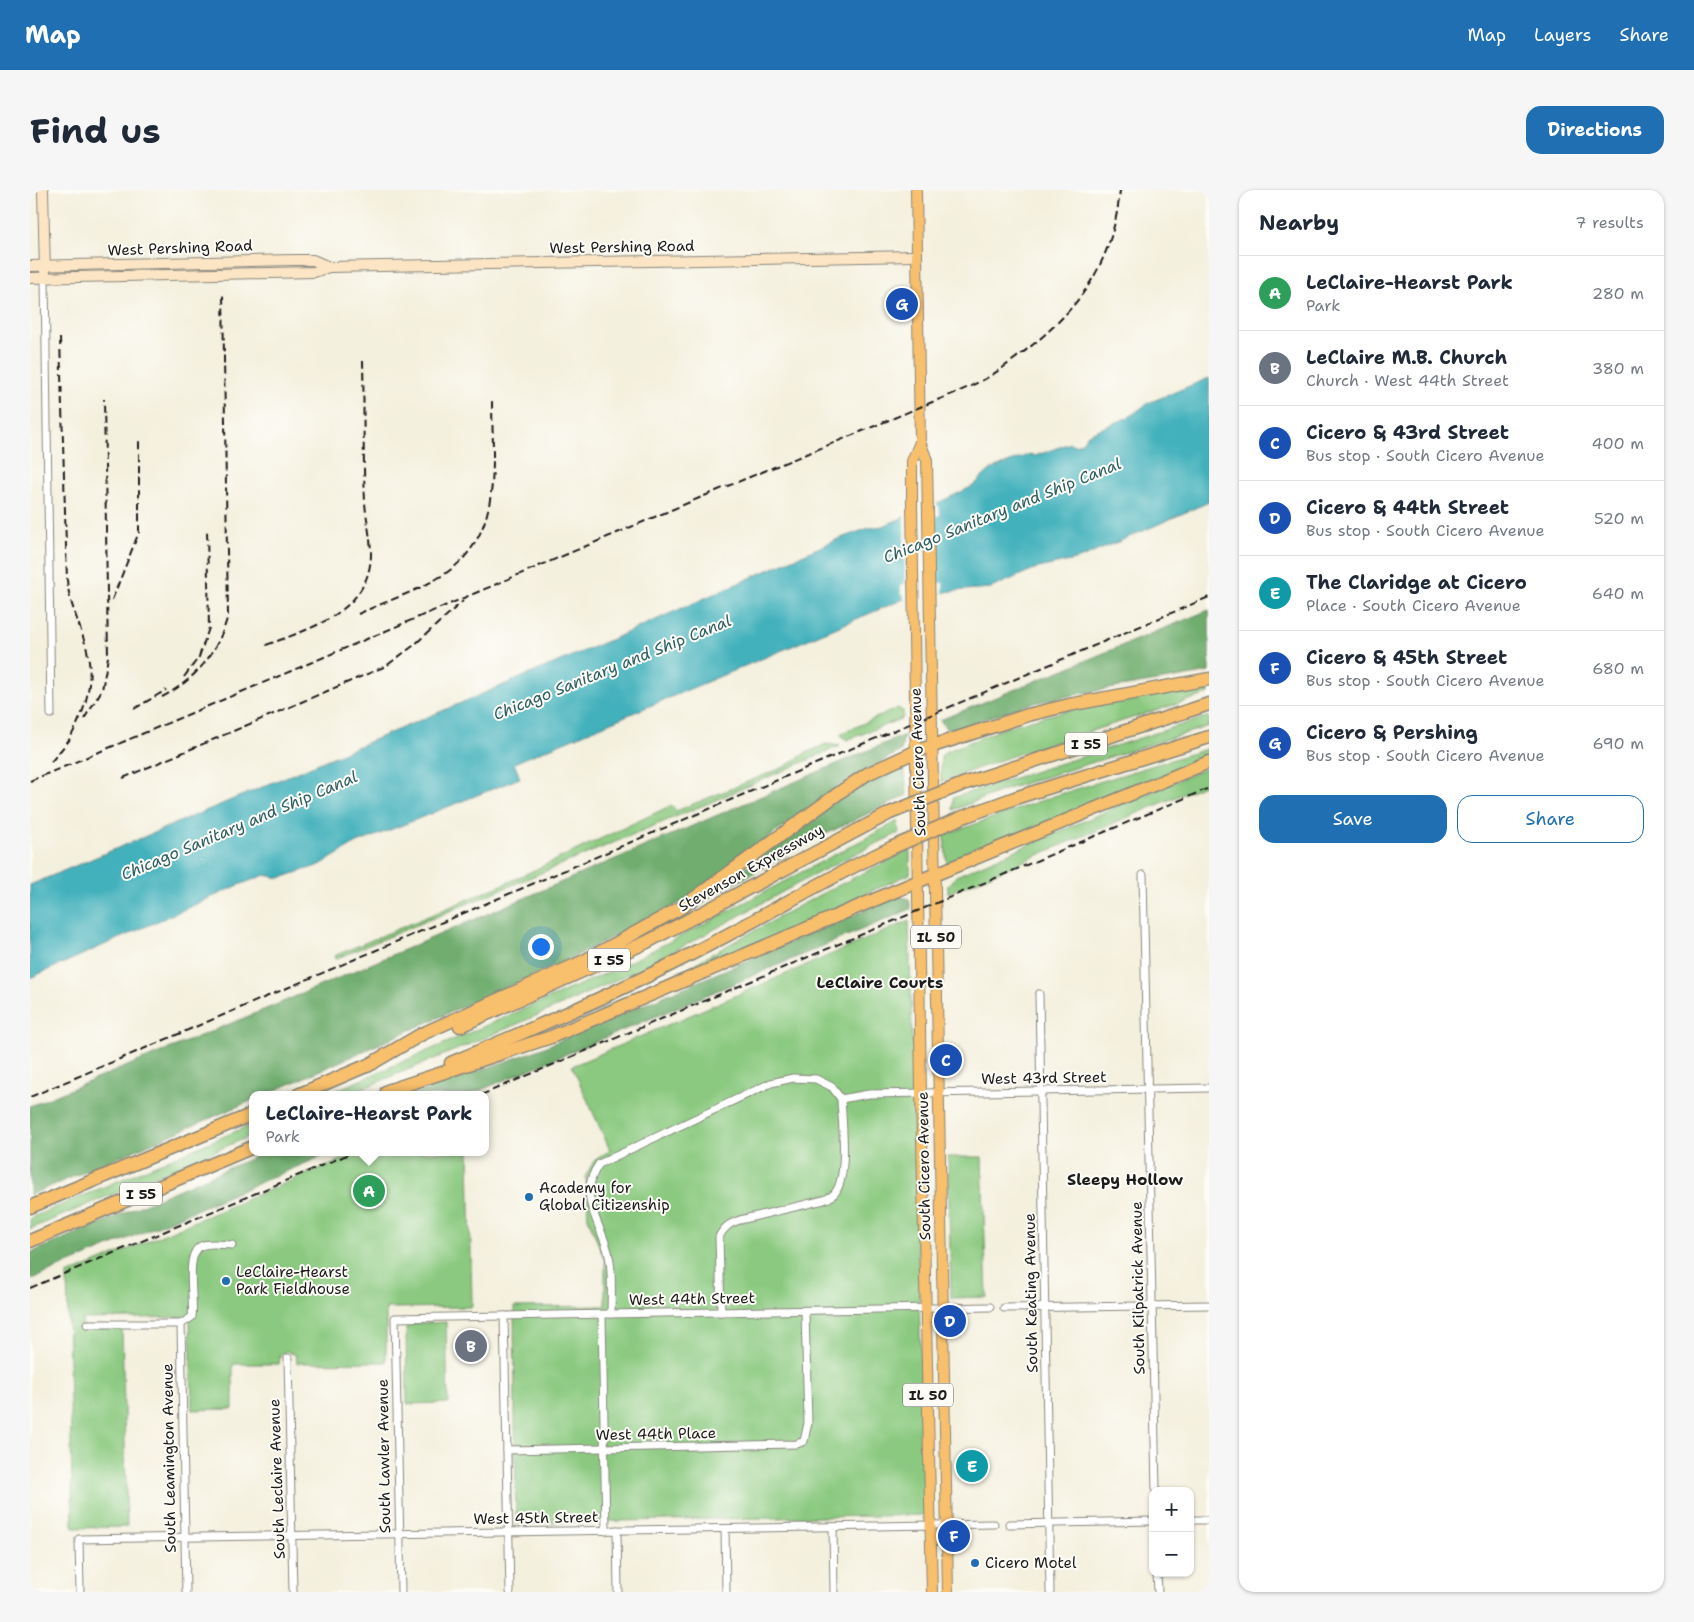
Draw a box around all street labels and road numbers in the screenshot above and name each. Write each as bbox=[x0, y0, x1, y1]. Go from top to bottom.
street label: West Pershing Road bbox=[107, 235, 253, 261]
street label: West Pershing Road bbox=[549, 236, 695, 258]
street label: South Cicero Avenue bbox=[905, 687, 931, 837]
road number: I 55 bbox=[1065, 732, 1107, 756]
street label: Stevenson Expressway bbox=[675, 820, 827, 916]
road number: IL 50 bbox=[911, 926, 961, 949]
road number: I 55 bbox=[588, 948, 630, 972]
street label: West 43rd Street bbox=[981, 1067, 1107, 1089]
street label: South Cicero Avenue bbox=[913, 1092, 935, 1240]
road number: I 55 bbox=[120, 1182, 162, 1206]
street label: South Kilpatrick Avenue bbox=[1126, 1201, 1150, 1375]
street label: South Keating Avenue bbox=[1020, 1213, 1042, 1373]
street label: West 44th Street bbox=[629, 1288, 755, 1310]
street label: South Leamington Avenue bbox=[157, 1363, 181, 1553]
street label: South Lawler Avenue bbox=[373, 1379, 395, 1533]
road number: IL 50 bbox=[903, 1384, 953, 1406]
street label: South Leclaire Avenue bbox=[264, 1398, 290, 1560]
street label: West 44th Place bbox=[596, 1423, 716, 1445]
street label: West 45th Street bbox=[473, 1507, 599, 1529]

